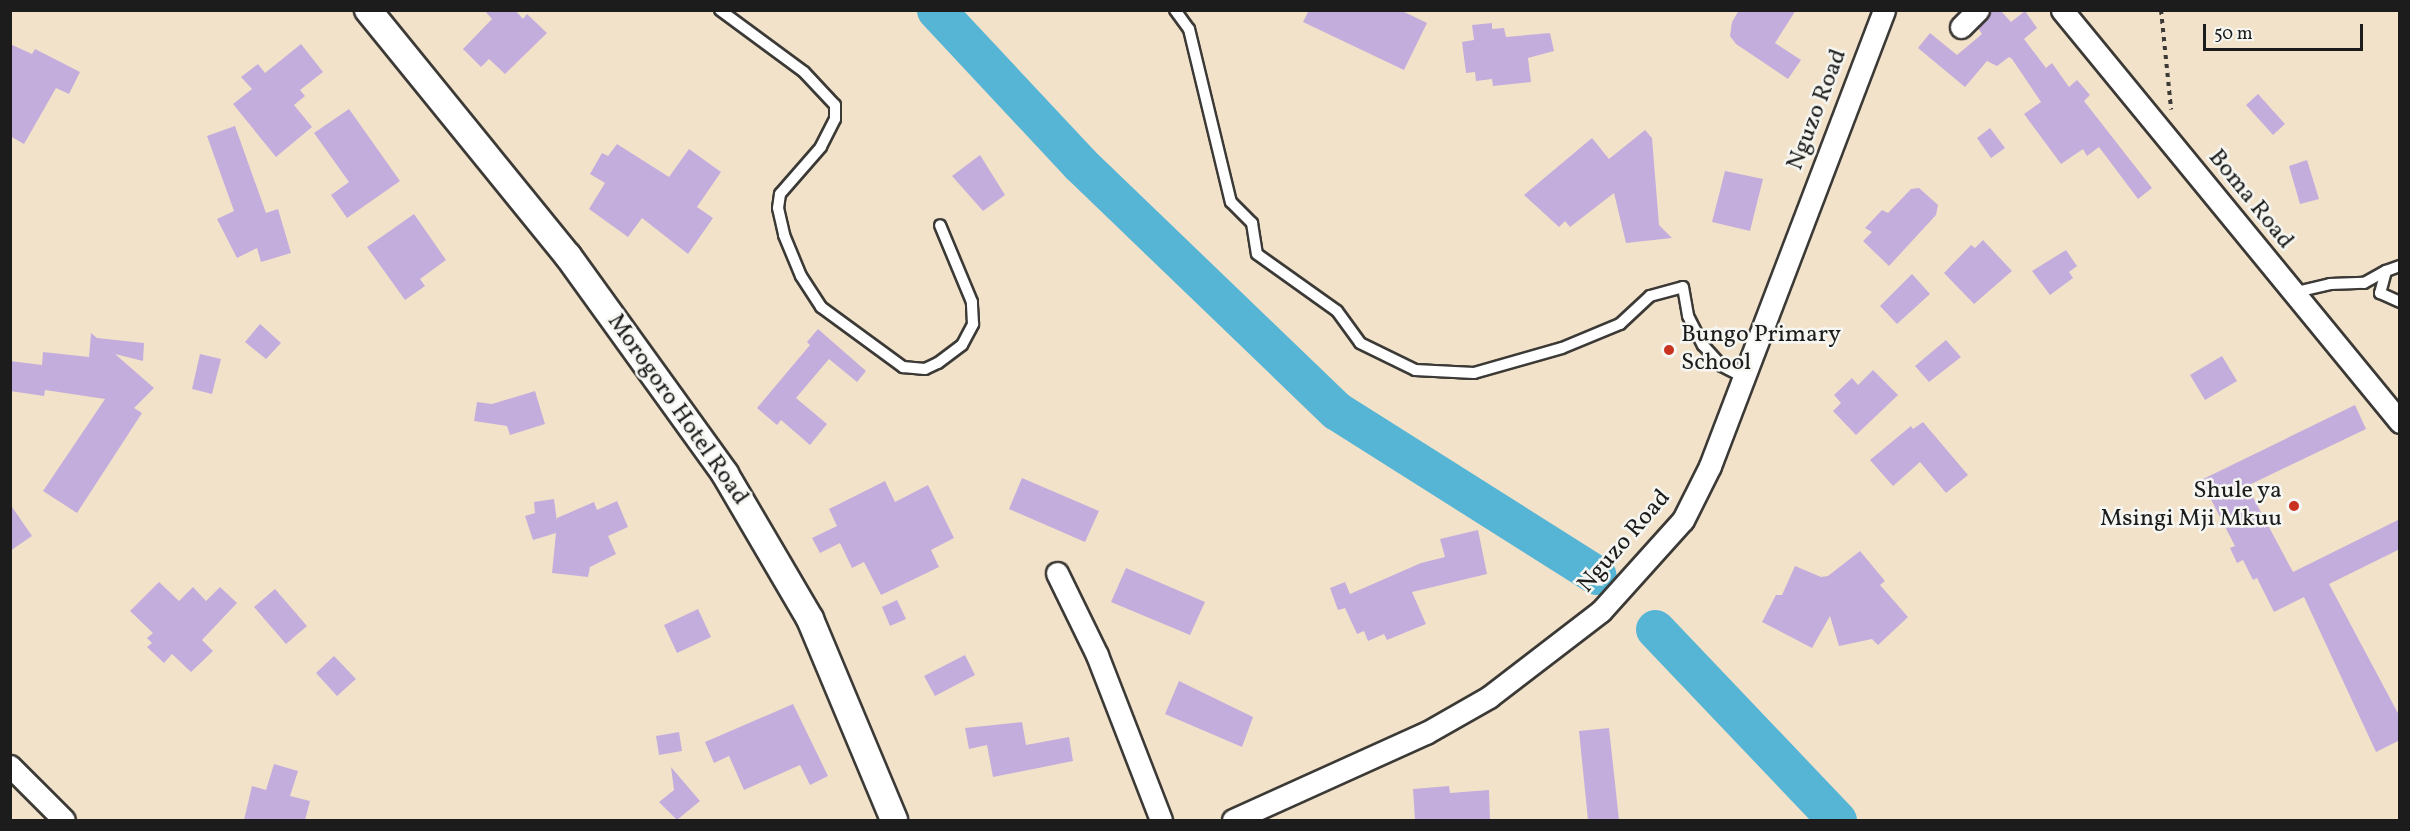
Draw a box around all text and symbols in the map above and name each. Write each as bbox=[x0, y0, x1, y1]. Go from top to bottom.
scale bar bbox=[2206, 12, 2366, 50]
text: 50 m bbox=[2214, 22, 2253, 47]
street label: Nguzo Road bbox=[1782, 45, 1854, 175]
street label: Boma Road bbox=[2201, 144, 2299, 256]
street label: Morogoro Hotel Road bbox=[600, 309, 754, 511]
place label: Bungo Primary School bbox=[1681, 322, 1841, 378]
marker: Bungo Primary School bbox=[1662, 343, 1676, 357]
place label: Shule ya Msingi Mji Mkuu bbox=[2100, 478, 2282, 534]
street label: Nguzo Road bbox=[1572, 484, 1678, 600]
marker: Shule ya Msingi Mji Mkuu bbox=[2287, 499, 2301, 513]

